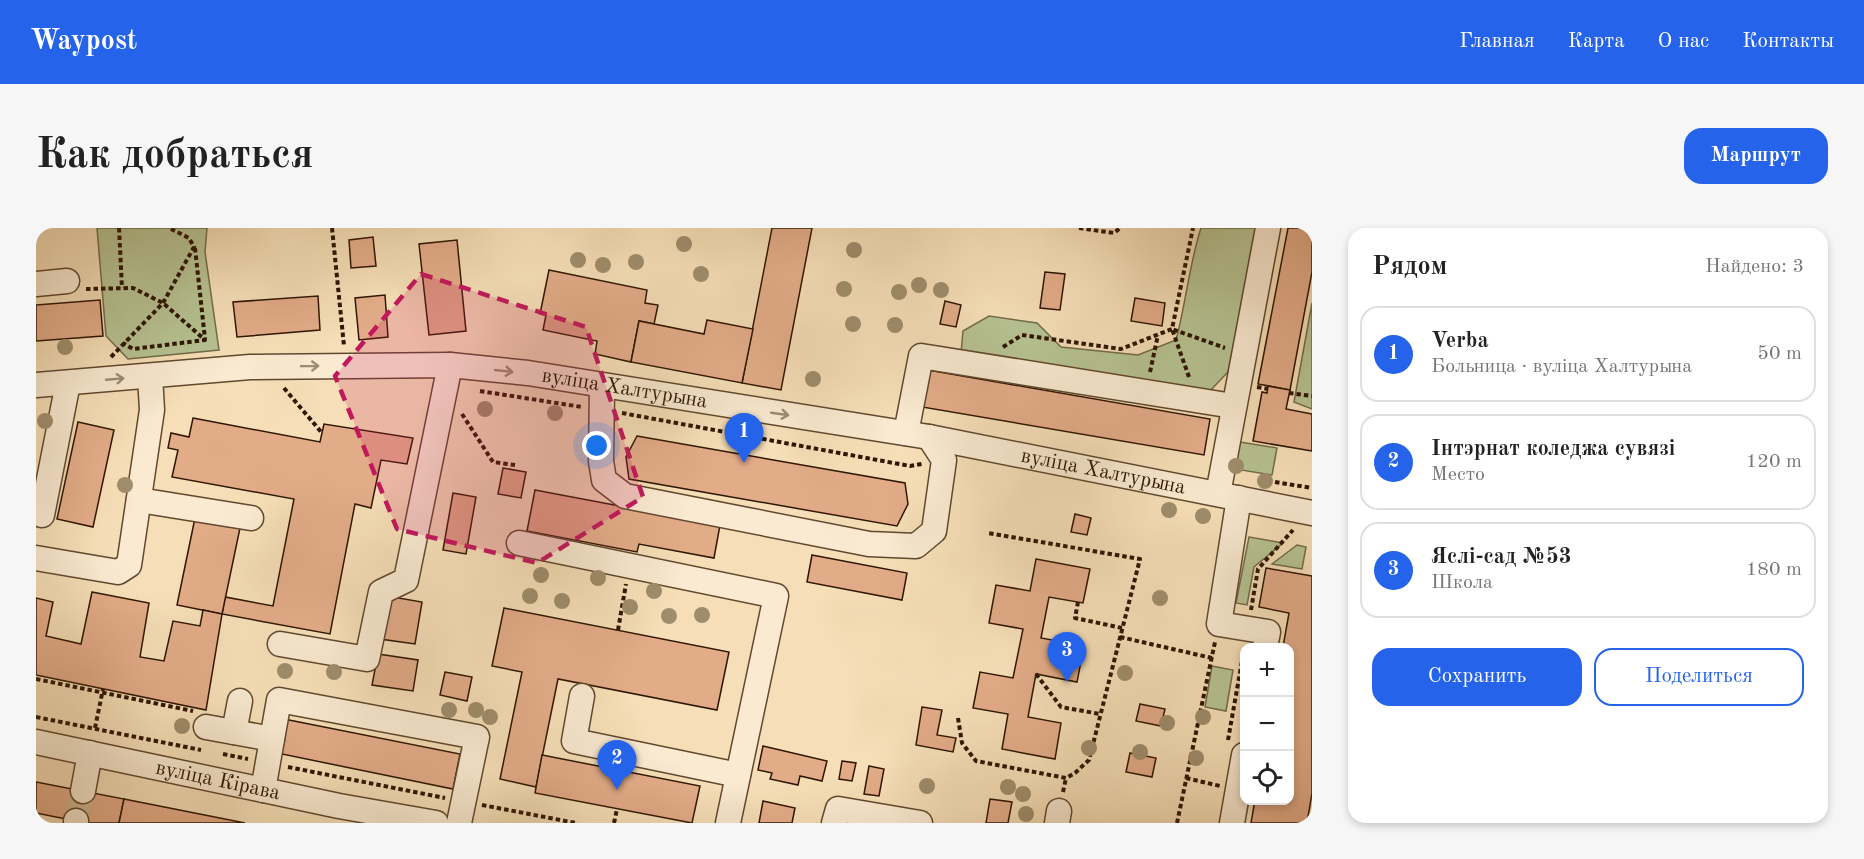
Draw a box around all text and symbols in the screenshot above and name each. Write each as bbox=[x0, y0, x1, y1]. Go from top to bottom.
text: Waypost bbox=[30, 28, 137, 56]
text: Главная bbox=[1459, 31, 1535, 52]
text: Карта bbox=[1568, 31, 1625, 52]
text: О нас bbox=[1658, 31, 1709, 52]
text: Контакты bbox=[1742, 31, 1834, 52]
button: Маршрут bbox=[1684, 128, 1828, 184]
text: Как добраться bbox=[36, 135, 313, 177]
text: Рядом bbox=[1372, 254, 1447, 280]
text: Найдено: 3 bbox=[1705, 257, 1804, 277]
text: Verba bbox=[1431, 330, 1489, 352]
text: 1 bbox=[1388, 344, 1399, 364]
text: 50 m bbox=[1757, 344, 1802, 364]
text: Больница · вуліца Халтурына bbox=[1431, 357, 1692, 377]
one-way arrow bbox=[299, 360, 319, 372]
street label: вуліца Халтурына bbox=[540, 365, 709, 412]
one-way arrow bbox=[494, 366, 514, 377]
one-way arrow bbox=[105, 373, 125, 384]
one-way arrow bbox=[770, 408, 789, 419]
pin: 1 bbox=[724, 414, 764, 463]
your location bbox=[582, 431, 611, 460]
text: Інтэрнат коледжа сувязі bbox=[1431, 438, 1675, 460]
street label: вуліца Халтурына bbox=[1019, 445, 1188, 498]
text: 2 bbox=[1388, 452, 1399, 472]
text: 120 m bbox=[1746, 452, 1802, 472]
text: Место bbox=[1431, 465, 1485, 485]
text: Яслі-сад №53 bbox=[1431, 546, 1572, 568]
text: 3 bbox=[1388, 560, 1399, 580]
text: 180 m bbox=[1746, 560, 1802, 580]
text: Школа bbox=[1431, 573, 1493, 593]
pin: 3 bbox=[1048, 632, 1086, 682]
map controls bbox=[1240, 643, 1294, 805]
button: + bbox=[1240, 643, 1294, 697]
button: Сохранить bbox=[1372, 648, 1582, 706]
button: Поделиться bbox=[1594, 648, 1804, 706]
button: − bbox=[1240, 697, 1294, 751]
pin: 2 bbox=[598, 740, 636, 790]
button: locate bbox=[1240, 751, 1294, 805]
street label: вуліца Кірава bbox=[154, 757, 282, 804]

